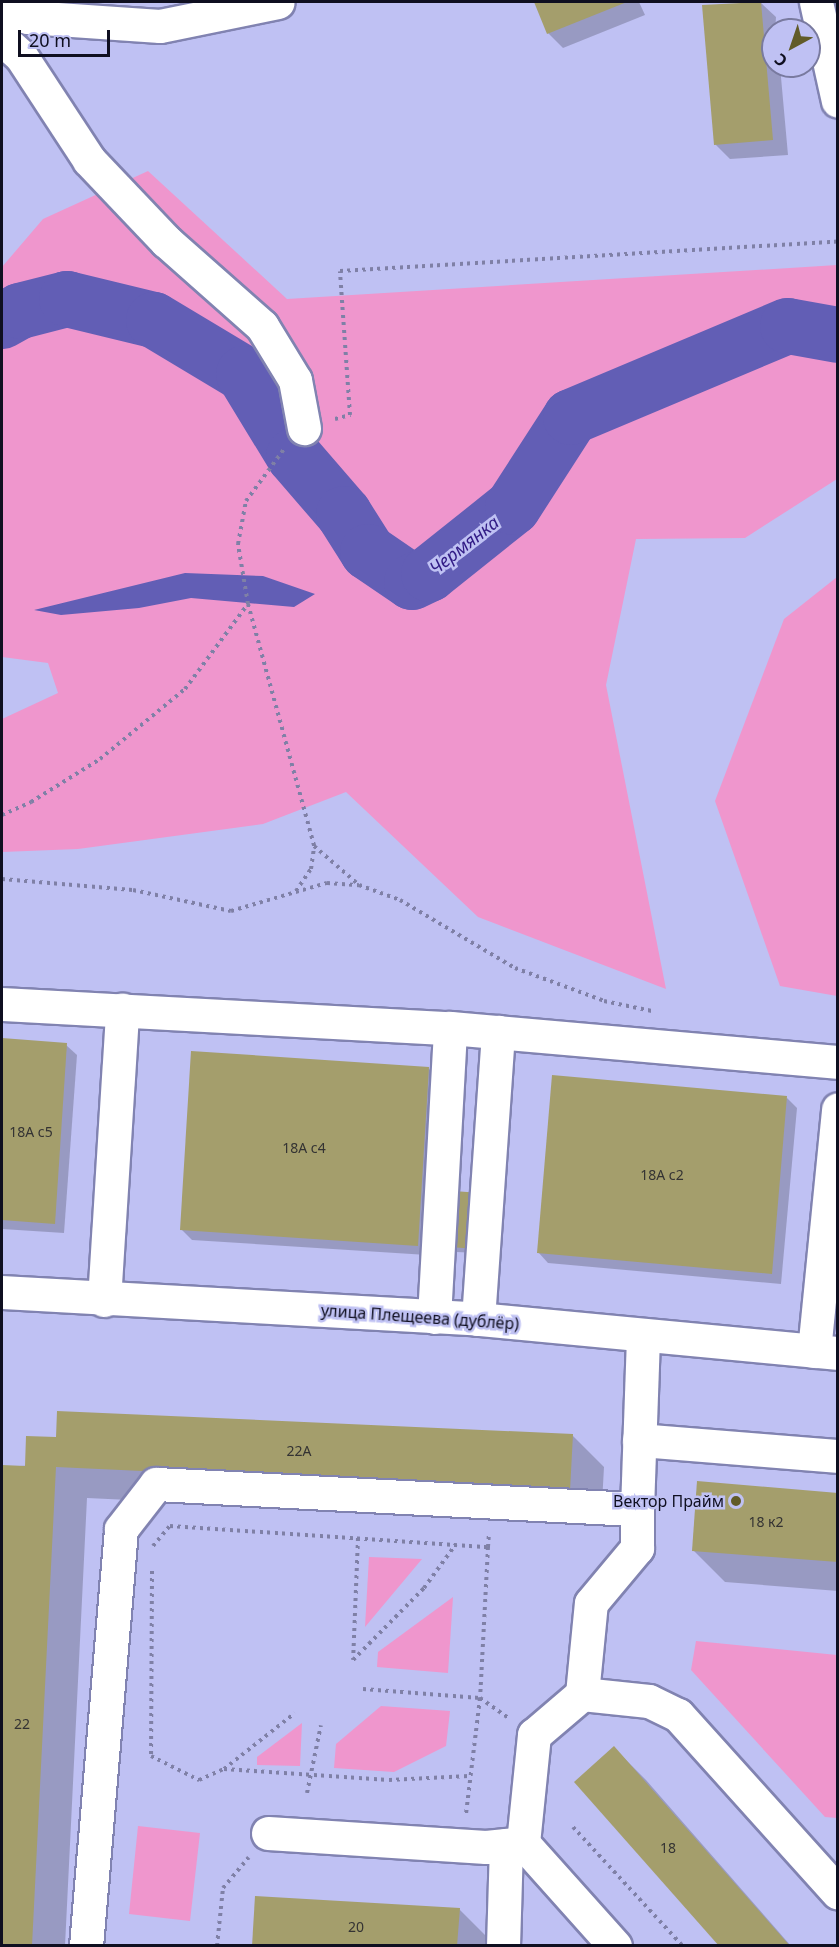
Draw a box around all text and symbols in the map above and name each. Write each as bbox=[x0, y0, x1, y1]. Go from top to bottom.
scale bar bbox=[21, 18, 112, 56]
north arrow bbox=[761, 18, 821, 78]
text: 20 m bbox=[29, 28, 71, 52]
text: С bbox=[770, 49, 792, 72]
water label: Чермянка bbox=[425, 511, 503, 579]
house number: 18А с5 bbox=[9, 1124, 53, 1140]
house number: 18А с4 bbox=[282, 1140, 326, 1156]
house number: 18А с2 bbox=[640, 1167, 684, 1183]
street label: улица Плещеева (дублёр) bbox=[320, 1301, 520, 1333]
house number: 22А bbox=[287, 1443, 311, 1459]
place label: Вектор Прайм bbox=[613, 1491, 724, 1511]
marker: Вектор Прайм bbox=[729, 1494, 743, 1508]
house number: 18 к2 bbox=[748, 1514, 784, 1530]
house number: 22 bbox=[14, 1716, 30, 1732]
house number: 18 bbox=[660, 1840, 676, 1856]
house number: 20 bbox=[348, 1919, 364, 1935]

